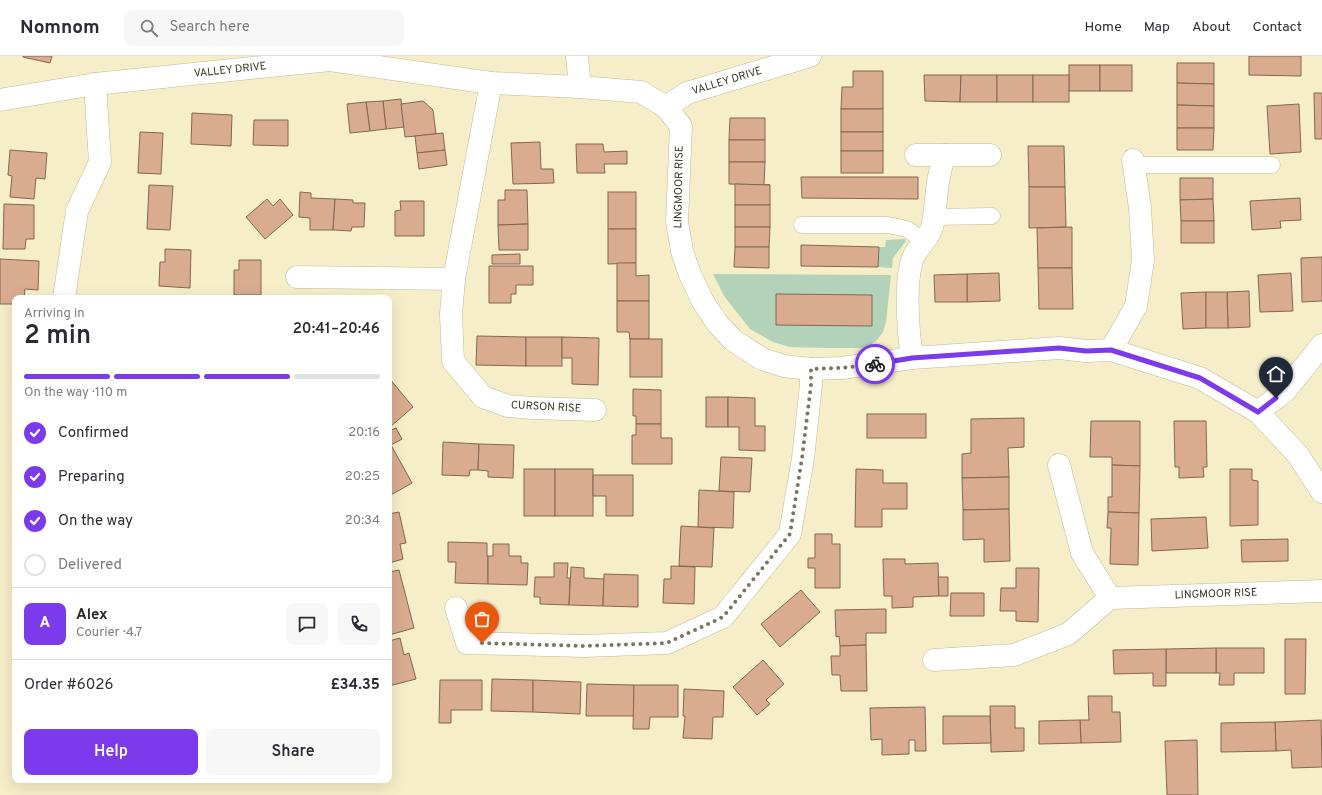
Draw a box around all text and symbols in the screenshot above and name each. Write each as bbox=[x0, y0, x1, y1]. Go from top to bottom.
search box bbox=[124, 10, 404, 46]
text: Nomnom bbox=[20, 16, 100, 40]
icon: search bbox=[138, 17, 160, 39]
text: Search here bbox=[170, 18, 250, 37]
text: Home bbox=[1085, 19, 1122, 36]
text: Map bbox=[1144, 19, 1170, 36]
text: About bbox=[1192, 19, 1231, 36]
text: Contact bbox=[1253, 19, 1302, 36]
street label: VALLEY DRIVE bbox=[193, 59, 267, 81]
street label: VALLEY DRIVE bbox=[690, 64, 764, 98]
street label: LINGMOOR RISE bbox=[671, 145, 687, 229]
text: Arriving in bbox=[24, 306, 85, 322]
text: 2 min bbox=[24, 320, 91, 353]
text: 20:41–20:46 bbox=[293, 320, 380, 339]
courier bbox=[855, 344, 895, 384]
icon: bike bbox=[864, 353, 886, 375]
pin bbox=[1259, 357, 1293, 398]
icon: home bbox=[1265, 363, 1287, 385]
text: On the way · 110 m bbox=[24, 385, 127, 401]
street label: CURSON RISE bbox=[510, 398, 582, 416]
icon: check bbox=[24, 422, 46, 444]
text: Confirmed bbox=[58, 424, 129, 443]
text: 20:16 bbox=[348, 425, 380, 441]
icon: check bbox=[24, 466, 46, 488]
text: Preparing bbox=[58, 468, 125, 487]
text: 20:25 bbox=[345, 469, 380, 485]
icon: check bbox=[24, 510, 46, 532]
text: On the way bbox=[58, 512, 133, 531]
text: 20:34 bbox=[345, 513, 380, 529]
text: Delivered bbox=[58, 556, 122, 575]
street label: LINGMOOR RISE bbox=[1174, 586, 1258, 602]
pin bbox=[465, 602, 499, 643]
button: chat bbox=[286, 603, 328, 645]
button: phone bbox=[338, 603, 380, 645]
text: Alex bbox=[76, 606, 108, 625]
icon: bag bbox=[471, 608, 493, 630]
text: A bbox=[40, 614, 50, 633]
text: Courier · 4.7 bbox=[76, 625, 142, 641]
text: Order #6026 bbox=[24, 676, 113, 695]
text: £34.35 bbox=[331, 676, 380, 695]
button: Help bbox=[24, 729, 198, 775]
button: Share bbox=[206, 729, 380, 775]

